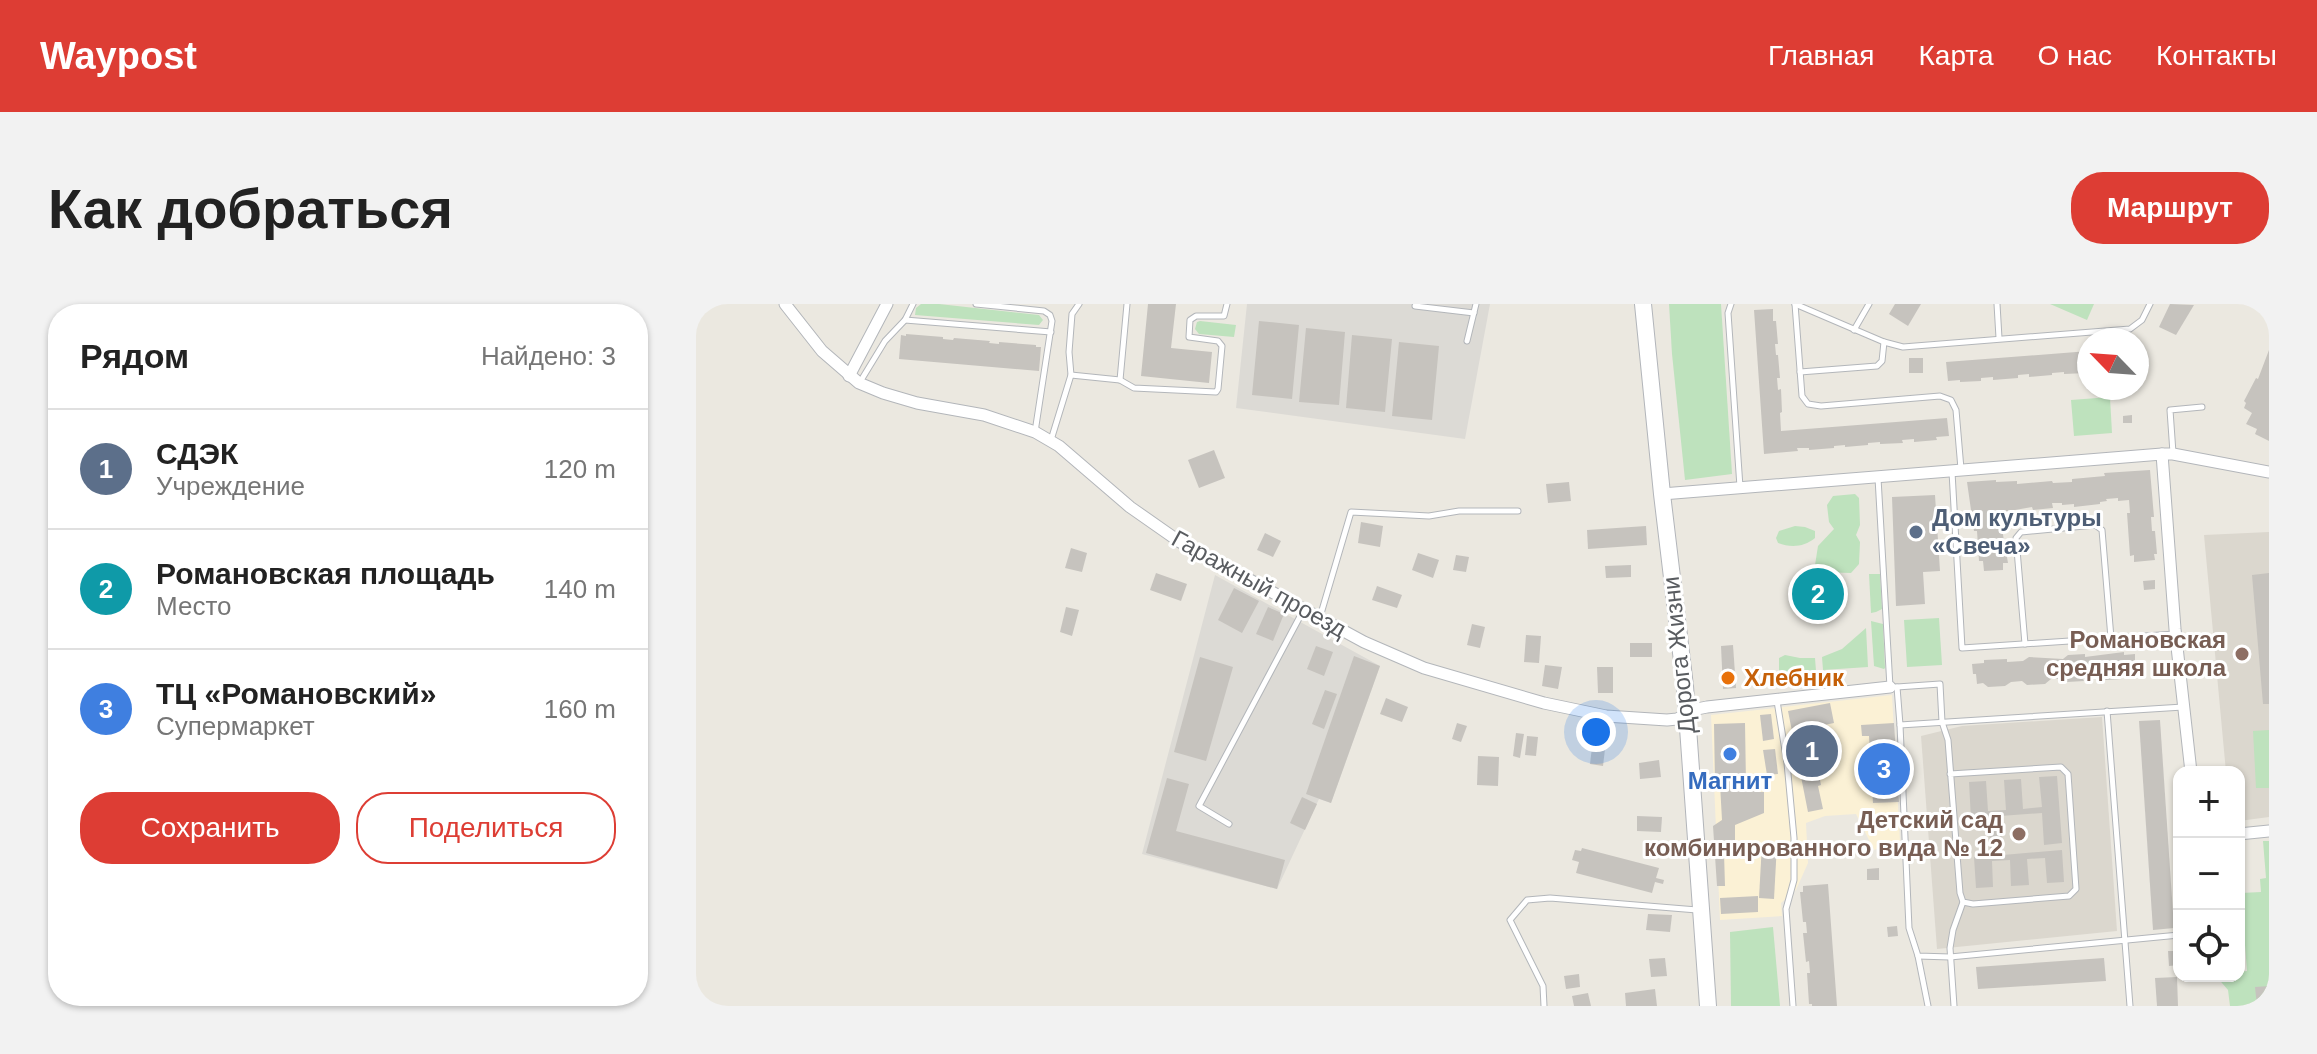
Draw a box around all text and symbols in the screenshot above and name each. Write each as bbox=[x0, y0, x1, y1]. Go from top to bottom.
text: Waypost bbox=[40, 35, 197, 77]
text: Главная bbox=[1768, 40, 1875, 71]
text: Карта bbox=[1919, 40, 1993, 71]
text: О нас bbox=[2037, 40, 2112, 71]
text: Контакты bbox=[2156, 40, 2277, 71]
button: Маршрут bbox=[2071, 172, 2269, 244]
text: Как добраться bbox=[48, 177, 453, 240]
north arrow bbox=[2077, 328, 2149, 400]
text: Рядом bbox=[80, 337, 189, 375]
text: Найдено: 3 bbox=[481, 341, 616, 371]
text: СДЭК bbox=[156, 437, 238, 470]
text: 1 bbox=[99, 454, 113, 484]
text: 120 m bbox=[544, 454, 616, 484]
text: Учреждение bbox=[156, 471, 305, 501]
place label: Дом культуры «Свеча» bbox=[1932, 504, 2102, 559]
marker: Дом культуры «Свеча» bbox=[1907, 523, 1925, 541]
street label: Гаражный проезд bbox=[1167, 524, 1351, 643]
text: Романовская площадь bbox=[156, 557, 495, 590]
pin: 2 bbox=[1792, 564, 1844, 624]
text: 2 bbox=[99, 574, 113, 604]
text: 140 m bbox=[544, 574, 616, 604]
street label: Дорога Жизни bbox=[1657, 575, 1700, 735]
text: Место bbox=[156, 591, 232, 621]
place label: Романовская средняя школа bbox=[2046, 626, 2227, 681]
marker: Романовская средняя школа bbox=[2233, 645, 2251, 663]
place label: Хлебник bbox=[1744, 664, 1845, 691]
marker: Хлебник bbox=[1719, 669, 1737, 687]
text: ТЦ «Романовский» bbox=[156, 677, 436, 710]
text: 3 bbox=[99, 694, 113, 724]
text: 160 m bbox=[544, 694, 616, 724]
text: Супермаркет bbox=[156, 711, 315, 741]
your location bbox=[1576, 712, 1616, 752]
pin: 1 bbox=[1786, 721, 1838, 781]
pin: 3 bbox=[1858, 739, 1910, 799]
marker: Магнит bbox=[1721, 745, 1739, 763]
map controls bbox=[2173, 766, 2245, 982]
button: + bbox=[2173, 766, 2245, 838]
place label: Магнит bbox=[1688, 767, 1773, 794]
button: Сохранить bbox=[80, 792, 340, 864]
button: Поделиться bbox=[356, 792, 616, 864]
place label: Детский сад комбинированного вида № 12 bbox=[1644, 806, 2003, 861]
marker: Детский сад комбинированного вида № 12 bbox=[2010, 825, 2028, 843]
button: − bbox=[2173, 838, 2245, 910]
button: locate bbox=[2173, 910, 2245, 982]

